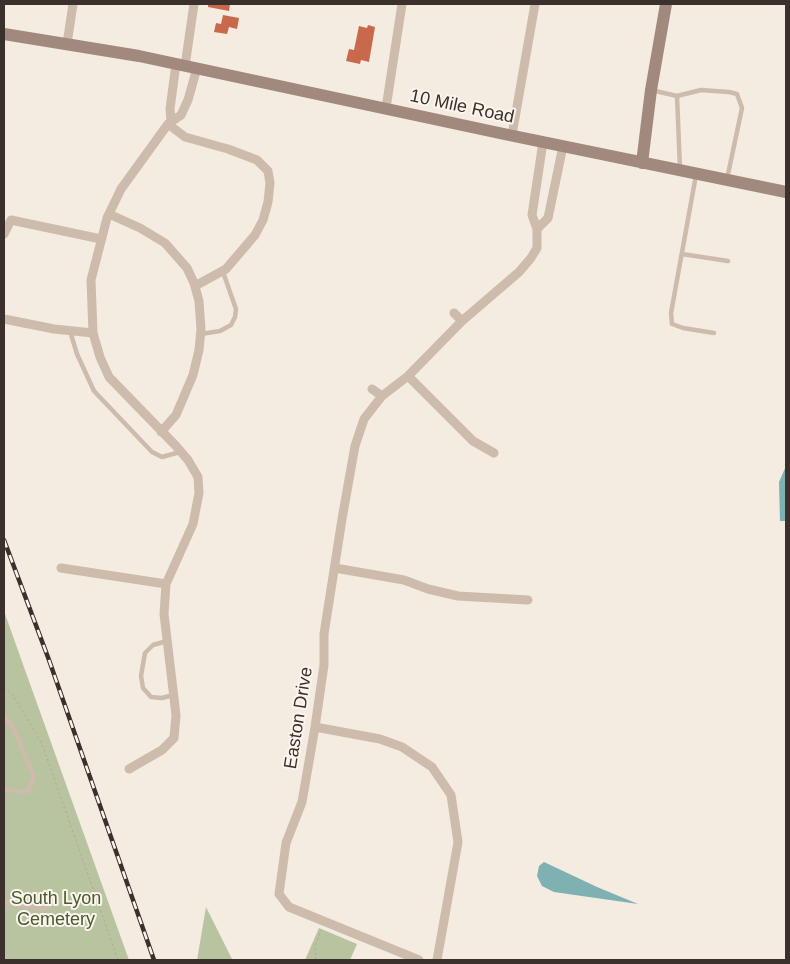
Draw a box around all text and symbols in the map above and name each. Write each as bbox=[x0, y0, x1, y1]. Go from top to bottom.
street label: 10 Mile Road bbox=[408, 85, 516, 129]
street label: Easton Drive bbox=[280, 665, 318, 771]
park label: South Lyon Cemetery bbox=[11, 888, 101, 931]

